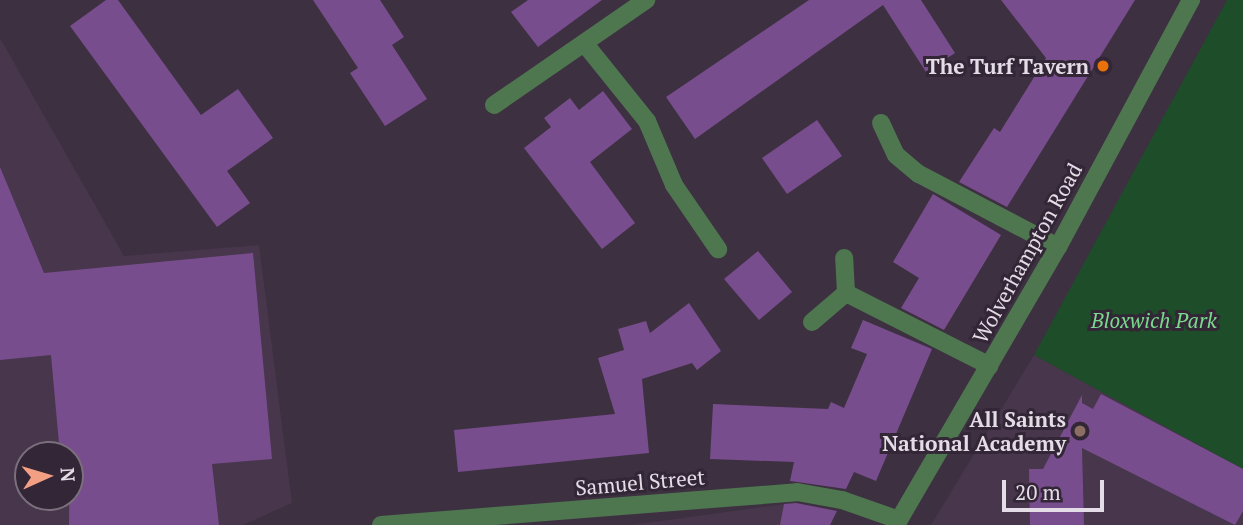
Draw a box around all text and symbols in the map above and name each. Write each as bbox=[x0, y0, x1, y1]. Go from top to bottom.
place label: The Turf Tavern bbox=[926, 53, 1089, 79]
marker: The Turf Tavern bbox=[1095, 58, 1111, 74]
street label: Wolverhampton Road bbox=[967, 159, 1087, 347]
park label: Bloxwich Park bbox=[1091, 307, 1217, 333]
place label: All Saints National Academy bbox=[882, 406, 1066, 456]
marker: All Saints National Academy bbox=[1072, 423, 1088, 439]
north arrow bbox=[14, 441, 84, 511]
street label: Samuel Street bbox=[574, 464, 706, 500]
scale bar bbox=[1005, 466, 1106, 510]
text: N bbox=[55, 467, 81, 483]
text: 20 m bbox=[1015, 478, 1061, 506]

